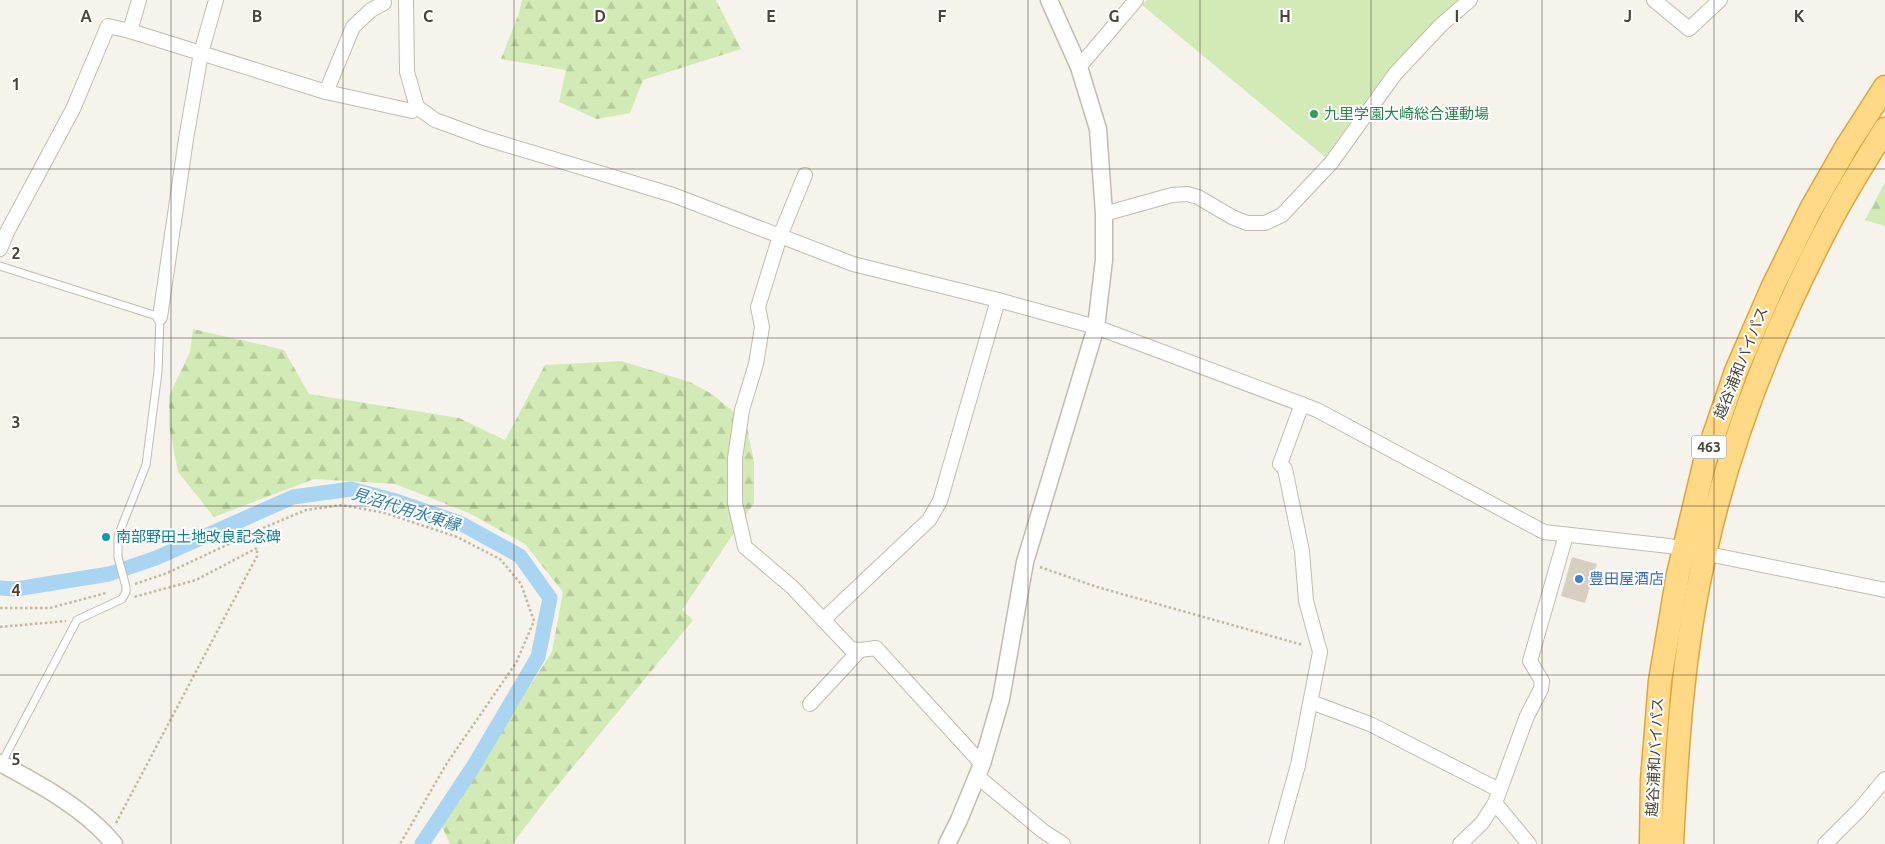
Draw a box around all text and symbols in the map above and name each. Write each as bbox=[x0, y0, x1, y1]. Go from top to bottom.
text: A bbox=[80, 7, 92, 25]
text: B bbox=[252, 7, 262, 25]
text: C bbox=[423, 7, 433, 25]
text: D bbox=[594, 7, 606, 25]
text: E bbox=[766, 7, 776, 25]
text: F bbox=[938, 7, 947, 25]
text: G bbox=[1108, 7, 1120, 25]
text: H bbox=[1279, 7, 1291, 25]
text: I bbox=[1455, 7, 1459, 25]
text: J bbox=[1624, 7, 1632, 25]
text: K bbox=[1794, 7, 1805, 25]
text: 1 bbox=[11, 75, 21, 93]
place label: 九里学園大崎総合運動場 bbox=[1324, 105, 1489, 122]
marker: 九里学園大崎総合運動場 bbox=[1308, 108, 1320, 120]
text: 2 bbox=[11, 244, 21, 262]
street label: 越谷浦和バイパス bbox=[1710, 304, 1771, 422]
text: 3 bbox=[11, 413, 21, 431]
road number: 463 bbox=[1692, 436, 1726, 458]
water label: 見沼代用水東縁 bbox=[350, 484, 464, 535]
place label: 南部野田土地改良記念碑 bbox=[116, 528, 281, 545]
marker: 南部野田土地改良記念碑 bbox=[100, 531, 112, 543]
place label: 豊田屋酒店 bbox=[1589, 570, 1664, 587]
marker: 豊田屋酒店 bbox=[1573, 573, 1585, 585]
text: 4 bbox=[11, 581, 21, 599]
street label: 越谷浦和バイパス bbox=[1643, 697, 1666, 818]
text: 5 bbox=[11, 750, 21, 768]

